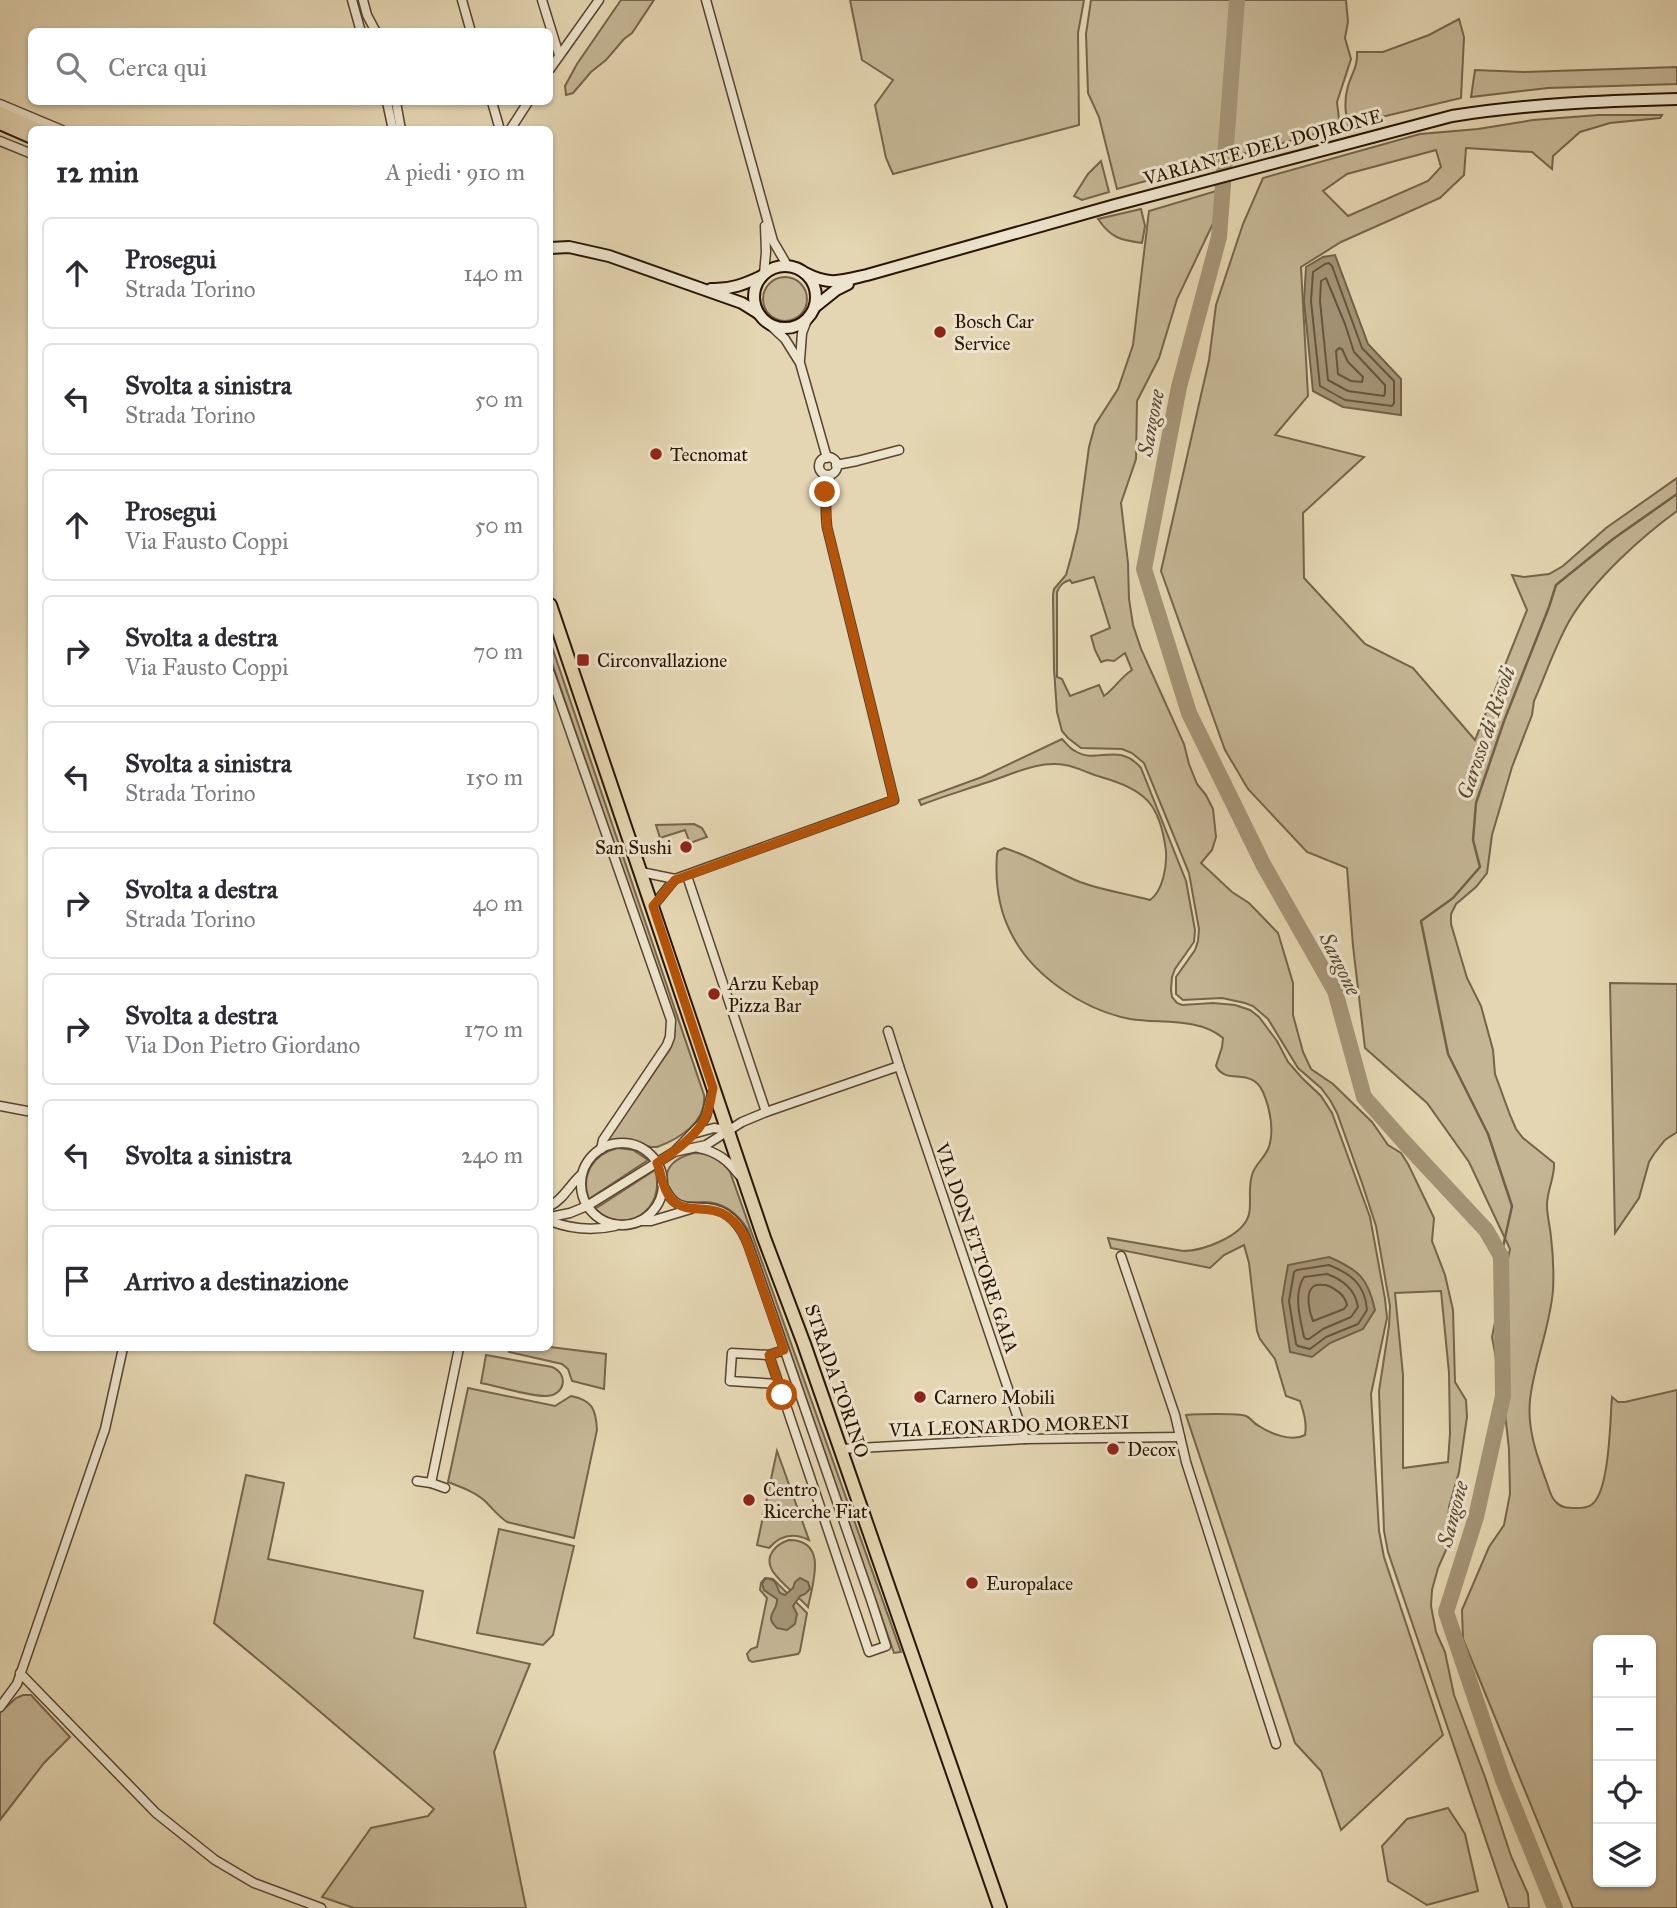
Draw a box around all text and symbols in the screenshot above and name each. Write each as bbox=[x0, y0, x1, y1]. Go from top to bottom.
search box bbox=[28, 28, 553, 105]
icon: search bbox=[52, 48, 90, 86]
text: Cerca qui bbox=[108, 51, 207, 83]
street label: VARIANTE DEL DOJRONE bbox=[1140, 104, 1386, 191]
text: 12 min bbox=[56, 154, 139, 190]
text: A piedi · 910 m bbox=[386, 158, 525, 186]
text: Prosegui bbox=[125, 243, 216, 275]
icon: ahead bbox=[58, 254, 96, 292]
text: 140 m bbox=[463, 259, 523, 287]
text: Strada Torino bbox=[125, 275, 256, 303]
place label: Bosch Car Service bbox=[954, 310, 1035, 355]
marker: Bosch Car Service bbox=[932, 324, 948, 340]
text: Svolta a sinistra bbox=[125, 369, 292, 401]
icon: left bbox=[58, 380, 96, 418]
text: 50 m bbox=[475, 385, 523, 413]
water label: Sangone bbox=[1132, 386, 1170, 459]
text: Strada Torino bbox=[125, 401, 256, 429]
place label: Tecnomat bbox=[670, 443, 748, 466]
marker: Tecnomat bbox=[648, 446, 664, 462]
route end bbox=[809, 476, 840, 507]
text: Prosegui bbox=[125, 495, 216, 527]
icon: ahead bbox=[58, 506, 96, 544]
text: 50 m bbox=[475, 511, 523, 539]
text: Via Fausto Coppi bbox=[125, 527, 288, 555]
text: Svolta a destra bbox=[125, 621, 278, 653]
icon: right bbox=[58, 632, 96, 670]
text: 70 m bbox=[473, 637, 523, 665]
place label: Circonvallazione bbox=[597, 649, 727, 672]
marker: Circonvallazione bbox=[575, 652, 591, 668]
text: Via Fausto Coppi bbox=[125, 653, 288, 681]
water label: Garosso di Rivoli bbox=[1451, 663, 1521, 803]
text: Svolta a sinistra bbox=[125, 747, 292, 779]
icon: left bbox=[58, 758, 96, 796]
text: 150 m bbox=[466, 763, 523, 791]
text: Strada Torino bbox=[125, 779, 256, 807]
place label: San Sushi bbox=[595, 836, 672, 859]
marker: San Sushi bbox=[678, 839, 694, 855]
text: Svolta a destra bbox=[125, 873, 278, 905]
icon: right bbox=[58, 884, 96, 922]
text: 40 m bbox=[473, 889, 523, 917]
text: Strada Torino bbox=[125, 905, 256, 933]
water label: Sangone bbox=[1313, 927, 1367, 1001]
place label: Arzu Kebap Pizza Bar bbox=[727, 972, 819, 1017]
marker: Arzu Kebap Pizza Bar bbox=[706, 986, 722, 1002]
text: Svolta a destra bbox=[125, 999, 278, 1031]
icon: right bbox=[58, 1010, 96, 1048]
text: 170 m bbox=[464, 1015, 523, 1043]
text: Via Don Pietro Giordano bbox=[125, 1031, 360, 1059]
icon: left bbox=[58, 1136, 96, 1174]
text: Svolta a sinistra bbox=[125, 1139, 292, 1171]
street label: VIA DON ETTORE GAIA bbox=[930, 1139, 1024, 1356]
text: 240 m bbox=[461, 1141, 523, 1169]
icon: arrive bbox=[58, 1262, 96, 1300]
text: Arrivo a destinazione bbox=[125, 1265, 349, 1297]
street label: STRADA TORINO bbox=[800, 1301, 874, 1461]
route start bbox=[766, 1379, 797, 1410]
place label: Carnero Mobili bbox=[934, 1386, 1055, 1409]
marker: Carnero Mobili bbox=[912, 1389, 928, 1405]
street label: VIA LEONARDO MORENI bbox=[887, 1410, 1130, 1442]
place label: Decox bbox=[1127, 1438, 1176, 1461]
marker: Decox bbox=[1105, 1441, 1121, 1457]
water label: Sangone bbox=[1431, 1477, 1475, 1551]
place label: Centro Ricerche Fiat bbox=[763, 1478, 868, 1523]
marker: Centro Ricerche Fiat bbox=[741, 1492, 757, 1508]
place label: Europalace bbox=[986, 1572, 1073, 1595]
marker: Europalace bbox=[964, 1575, 980, 1591]
map controls bbox=[1593, 1635, 1656, 1887]
button: + bbox=[1593, 1635, 1656, 1698]
button: − bbox=[1593, 1698, 1656, 1761]
button: locate bbox=[1593, 1761, 1656, 1824]
button: layers bbox=[1593, 1824, 1656, 1887]

